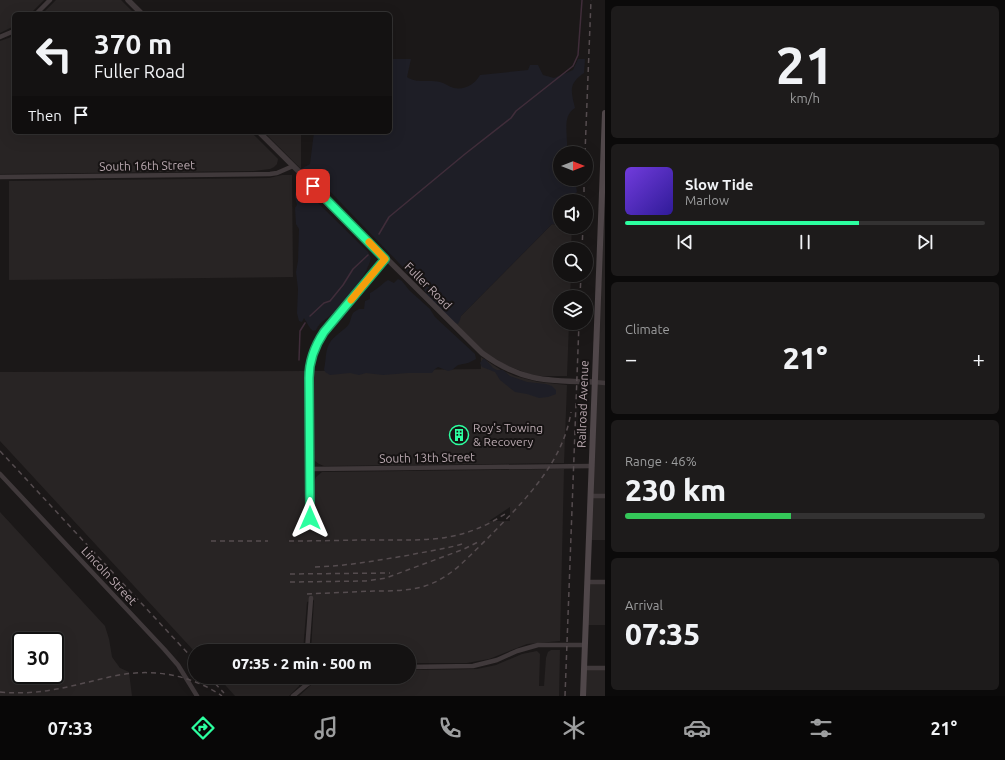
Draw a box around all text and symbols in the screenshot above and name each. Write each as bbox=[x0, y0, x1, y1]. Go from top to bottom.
icon: left bbox=[28, 28, 80, 80]
text: 370 m bbox=[94, 28, 172, 59]
text: 21 bbox=[776, 36, 834, 94]
text: Fuller Road bbox=[94, 61, 185, 81]
text: km/h bbox=[790, 91, 820, 105]
icon: arrive bbox=[70, 104, 92, 126]
text: Then bbox=[28, 107, 62, 124]
north arrow bbox=[553, 146, 593, 186]
map controls bbox=[553, 146, 593, 330]
street label: South 16th Street bbox=[99, 158, 195, 173]
pin bbox=[296, 169, 330, 203]
icon: arrive bbox=[302, 175, 324, 197]
text: Slow Tide bbox=[685, 176, 753, 193]
text: Marlow bbox=[685, 193, 729, 207]
button: sound bbox=[553, 194, 593, 234]
icon: previous bbox=[674, 231, 696, 253]
icon: pause bbox=[794, 231, 816, 253]
icon: next bbox=[914, 231, 936, 253]
button: search bbox=[553, 242, 593, 282]
street label: Fuller Road bbox=[402, 260, 454, 312]
button: layers bbox=[553, 290, 593, 330]
text: Climate bbox=[625, 322, 670, 336]
text: 21° bbox=[783, 341, 827, 375]
text: − bbox=[625, 346, 637, 371]
text: + bbox=[973, 346, 985, 371]
street label: Railroad Avenue bbox=[574, 360, 591, 448]
place label: Roy's Towing & Recovery bbox=[473, 421, 543, 448]
building icon: Roy's Towing & Recovery bbox=[448, 424, 470, 446]
street label: South 13th Street bbox=[379, 450, 475, 465]
text: Range · 46% bbox=[625, 454, 697, 468]
text: 230 km bbox=[625, 473, 726, 507]
position arrow bbox=[289, 497, 331, 539]
street label: Lincoln Street bbox=[79, 544, 140, 608]
text: Arrival bbox=[625, 598, 663, 612]
text: 07:35 bbox=[625, 617, 700, 651]
speed limit sign: 30 bbox=[12, 632, 64, 684]
text: 07:35 · 2 min · 500 m bbox=[232, 655, 372, 672]
icon: directions bbox=[189, 714, 217, 742]
icon: music bbox=[312, 714, 340, 742]
icon: phone bbox=[436, 714, 464, 742]
icon: climate bbox=[560, 714, 588, 742]
icon: car bbox=[683, 714, 711, 742]
icon: filters bbox=[807, 714, 835, 742]
text: 07:33 bbox=[48, 718, 93, 738]
text: 21° bbox=[930, 718, 957, 738]

